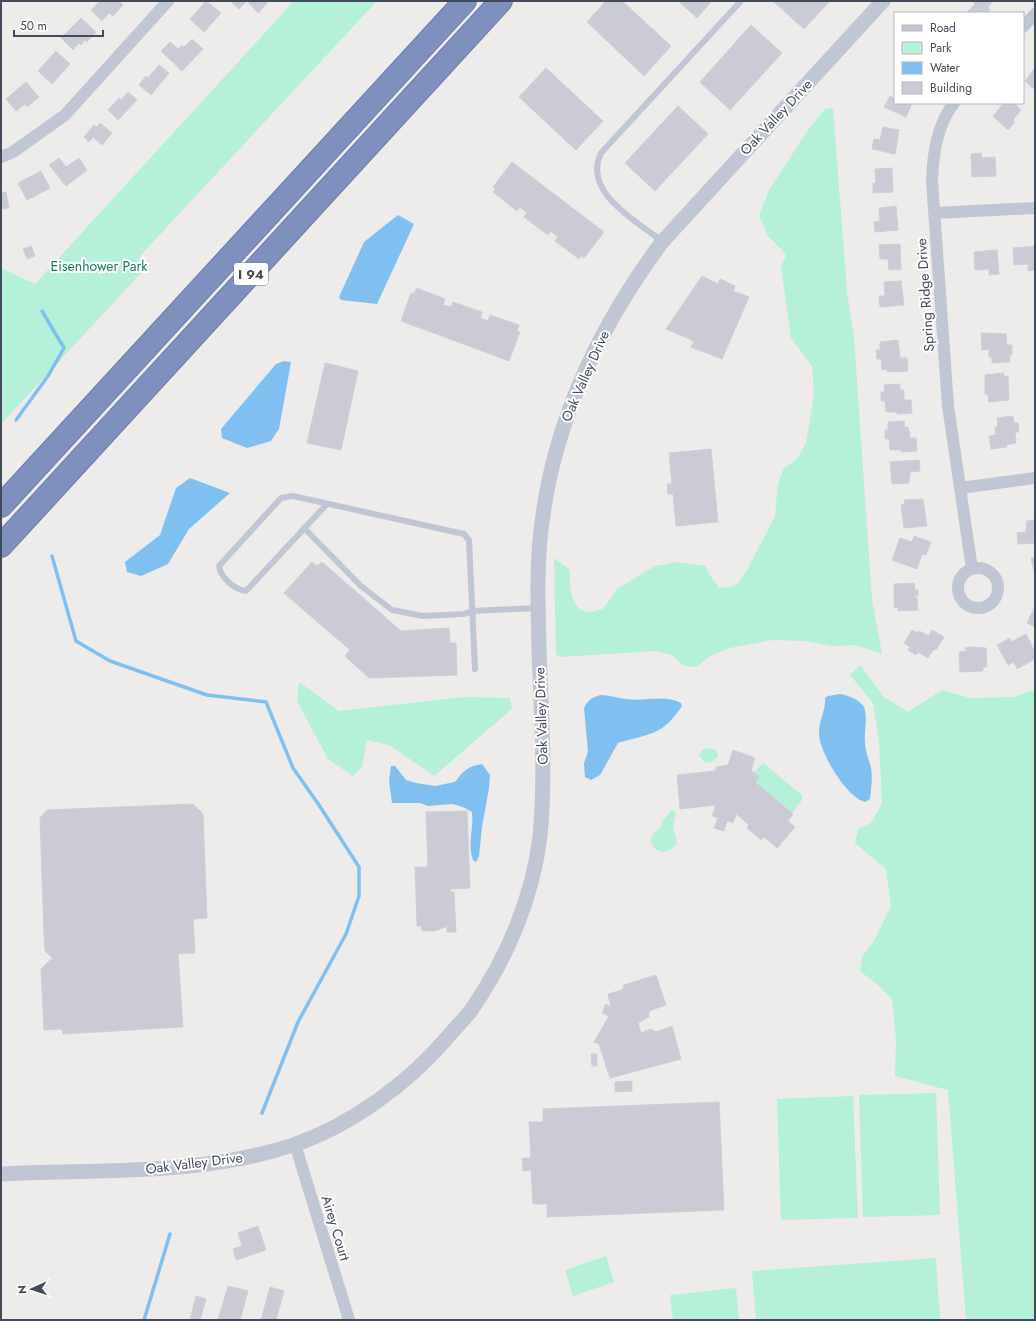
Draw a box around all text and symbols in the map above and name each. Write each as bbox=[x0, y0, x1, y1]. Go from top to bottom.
scale bar bbox=[14, 12, 103, 38]
legend bbox=[894, 12, 1024, 104]
text: 50 m bbox=[20, 17, 47, 35]
text: Road bbox=[930, 19, 956, 37]
text: Park bbox=[930, 39, 952, 57]
text: Water bbox=[930, 59, 961, 77]
street label: Oak Valley Drive bbox=[735, 74, 817, 160]
text: Building bbox=[930, 79, 972, 97]
street label: Spring Ridge Drive bbox=[911, 238, 939, 352]
park label: Eisenhower Park bbox=[51, 256, 148, 276]
road number: I 94 bbox=[234, 263, 268, 285]
street label: Oak Valley Drive bbox=[556, 327, 614, 425]
street label: Oak Valley Drive bbox=[529, 667, 553, 765]
street label: Oak Valley Drive bbox=[144, 1147, 244, 1179]
street label: Airey Court bbox=[317, 1193, 356, 1264]
north arrow bbox=[12, 1269, 52, 1309]
text: N bbox=[14, 1285, 30, 1294]

